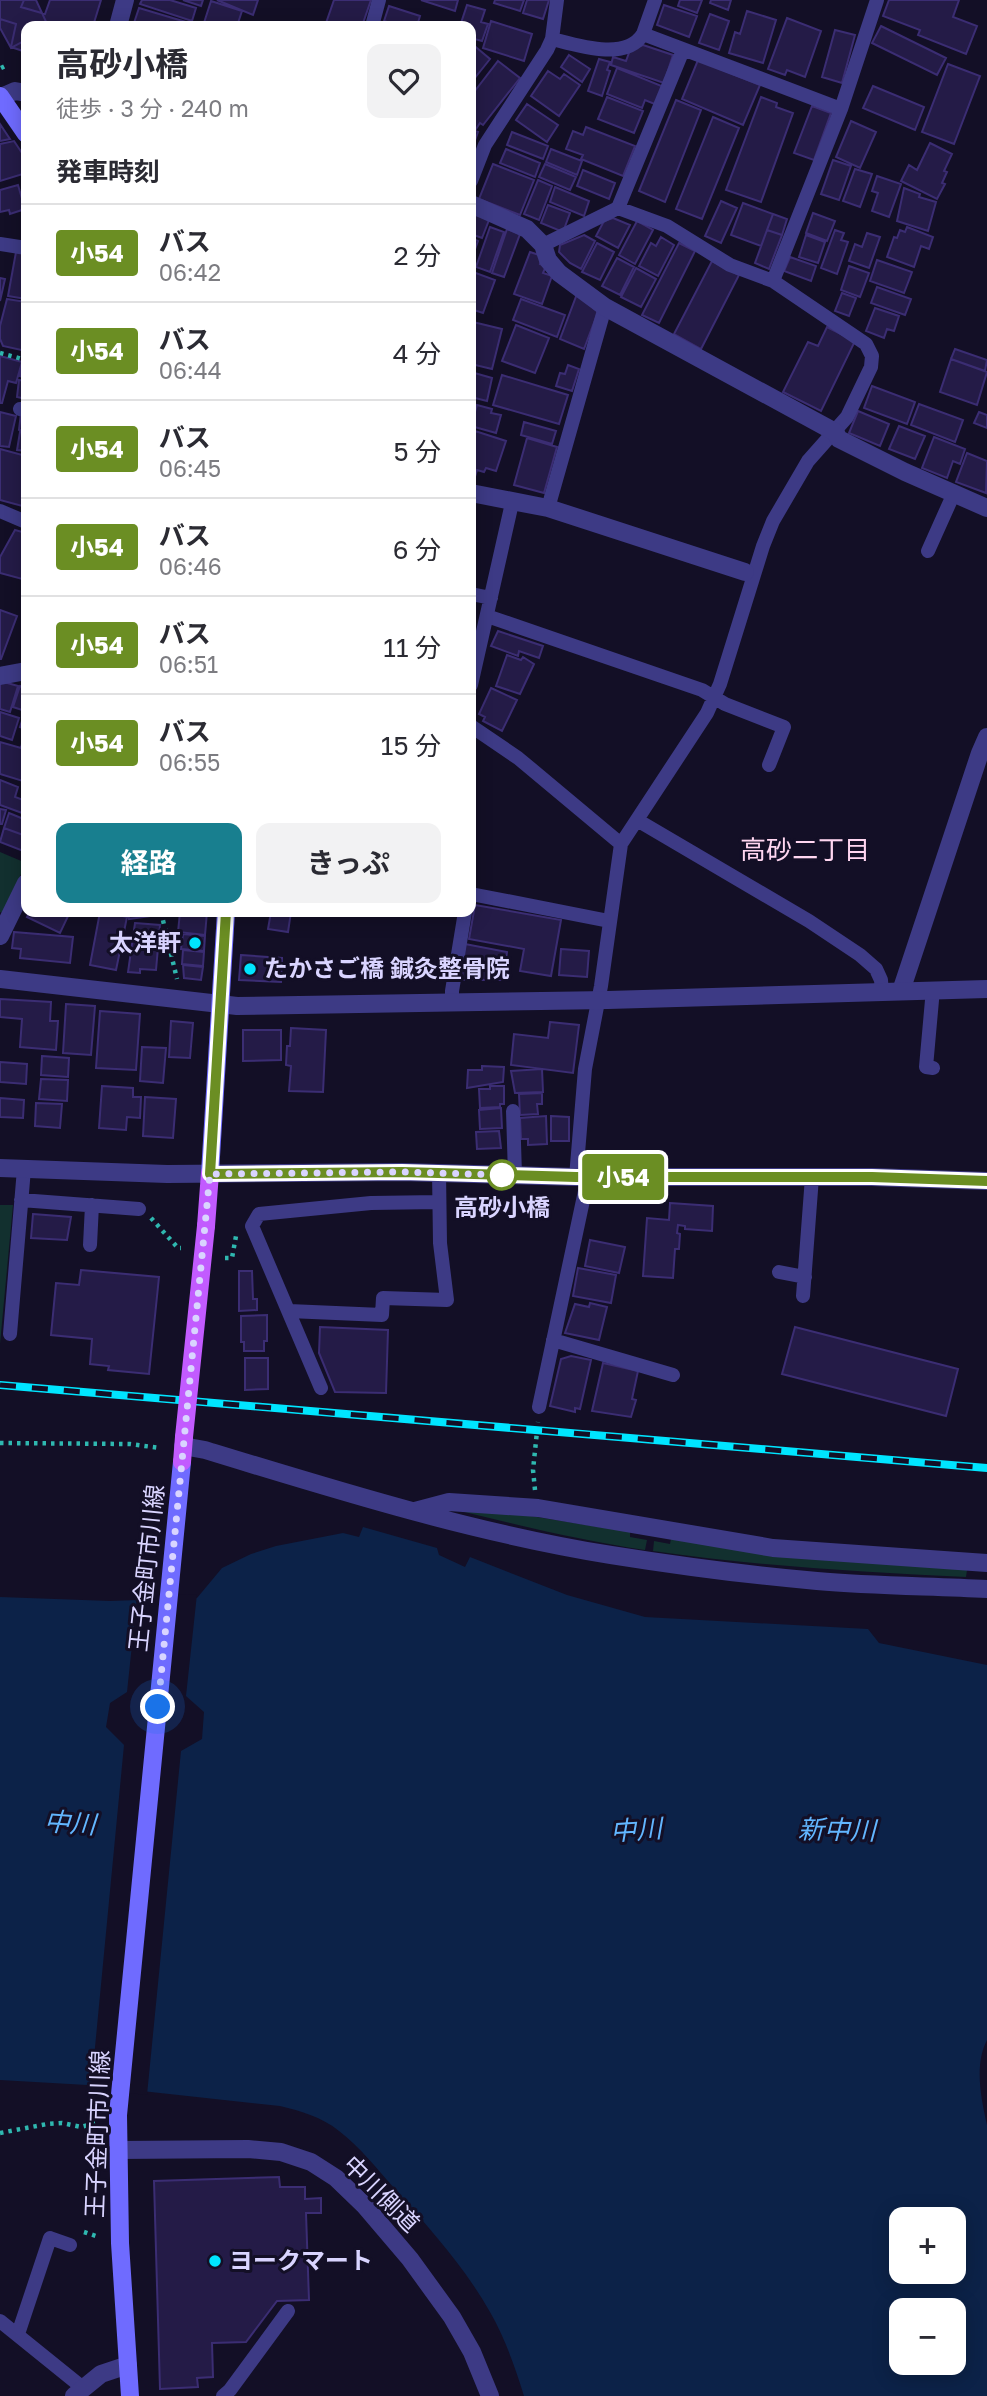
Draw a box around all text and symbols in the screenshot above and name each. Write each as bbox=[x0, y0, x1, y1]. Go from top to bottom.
text: 高砂小橋 bbox=[56, 44, 188, 83]
button: heart bbox=[367, 44, 441, 118]
text: 徒歩 · 3 分 · 240 m bbox=[56, 94, 249, 122]
text: 発車時刻 bbox=[56, 156, 160, 187]
text: バス bbox=[159, 226, 211, 257]
text: 小54 bbox=[70, 238, 124, 267]
text: 2 分 bbox=[393, 240, 441, 271]
text: 06:42 bbox=[159, 258, 221, 286]
text: バス bbox=[159, 324, 211, 355]
text: 小54 bbox=[70, 336, 124, 365]
text: 4 分 bbox=[393, 338, 441, 369]
text: 06:44 bbox=[159, 356, 222, 384]
text: バス bbox=[159, 422, 211, 453]
text: 小54 bbox=[70, 434, 124, 463]
text: 5 分 bbox=[393, 436, 441, 467]
text: 06:45 bbox=[159, 454, 221, 482]
text: バス bbox=[159, 520, 211, 551]
text: 小54 bbox=[70, 532, 124, 561]
text: 6 分 bbox=[393, 534, 441, 565]
text: 06:46 bbox=[159, 552, 222, 580]
text: バス bbox=[159, 618, 211, 649]
text: 小54 bbox=[70, 630, 124, 659]
text: 11 分 bbox=[383, 632, 441, 663]
text: 06:51 bbox=[159, 650, 218, 678]
text: バス bbox=[159, 716, 211, 747]
text: 小54 bbox=[70, 728, 124, 757]
text: 15 分 bbox=[381, 730, 441, 761]
text: 06:55 bbox=[159, 748, 220, 776]
button: 経路 bbox=[56, 823, 242, 903]
button: きっぷ bbox=[256, 823, 441, 903]
district label: 高砂二丁目 bbox=[740, 834, 870, 865]
place label: 太洋軒 bbox=[109, 927, 181, 956]
marker: 太洋軒 bbox=[187, 935, 203, 951]
place label: たかさご橋 鍼灸整骨院 bbox=[264, 953, 510, 982]
marker: たかさご橋 鍼灸整骨院 bbox=[242, 961, 258, 977]
line badge: 小54 bbox=[583, 1154, 663, 1200]
marker: 高砂小橋 bbox=[487, 1160, 517, 1190]
text: 小54 bbox=[596, 1162, 650, 1191]
place label: 高砂小橋 bbox=[454, 1192, 550, 1221]
street label: 王子金町市川線 bbox=[122, 1483, 169, 1653]
your location bbox=[140, 1689, 175, 1724]
water label: 中川 bbox=[43, 1805, 100, 1840]
water label: 中川 bbox=[609, 1812, 666, 1847]
water label: 新中川 bbox=[798, 1813, 879, 1846]
street label: 王子金町市川線 bbox=[79, 2049, 114, 2218]
street label: 中川側道 bbox=[338, 2149, 426, 2237]
map controls bbox=[889, 2207, 966, 2375]
button: + bbox=[889, 2207, 966, 2284]
place label: ヨークマート bbox=[229, 2245, 373, 2274]
marker: ヨークマート bbox=[207, 2253, 223, 2269]
button: − bbox=[889, 2298, 966, 2375]

